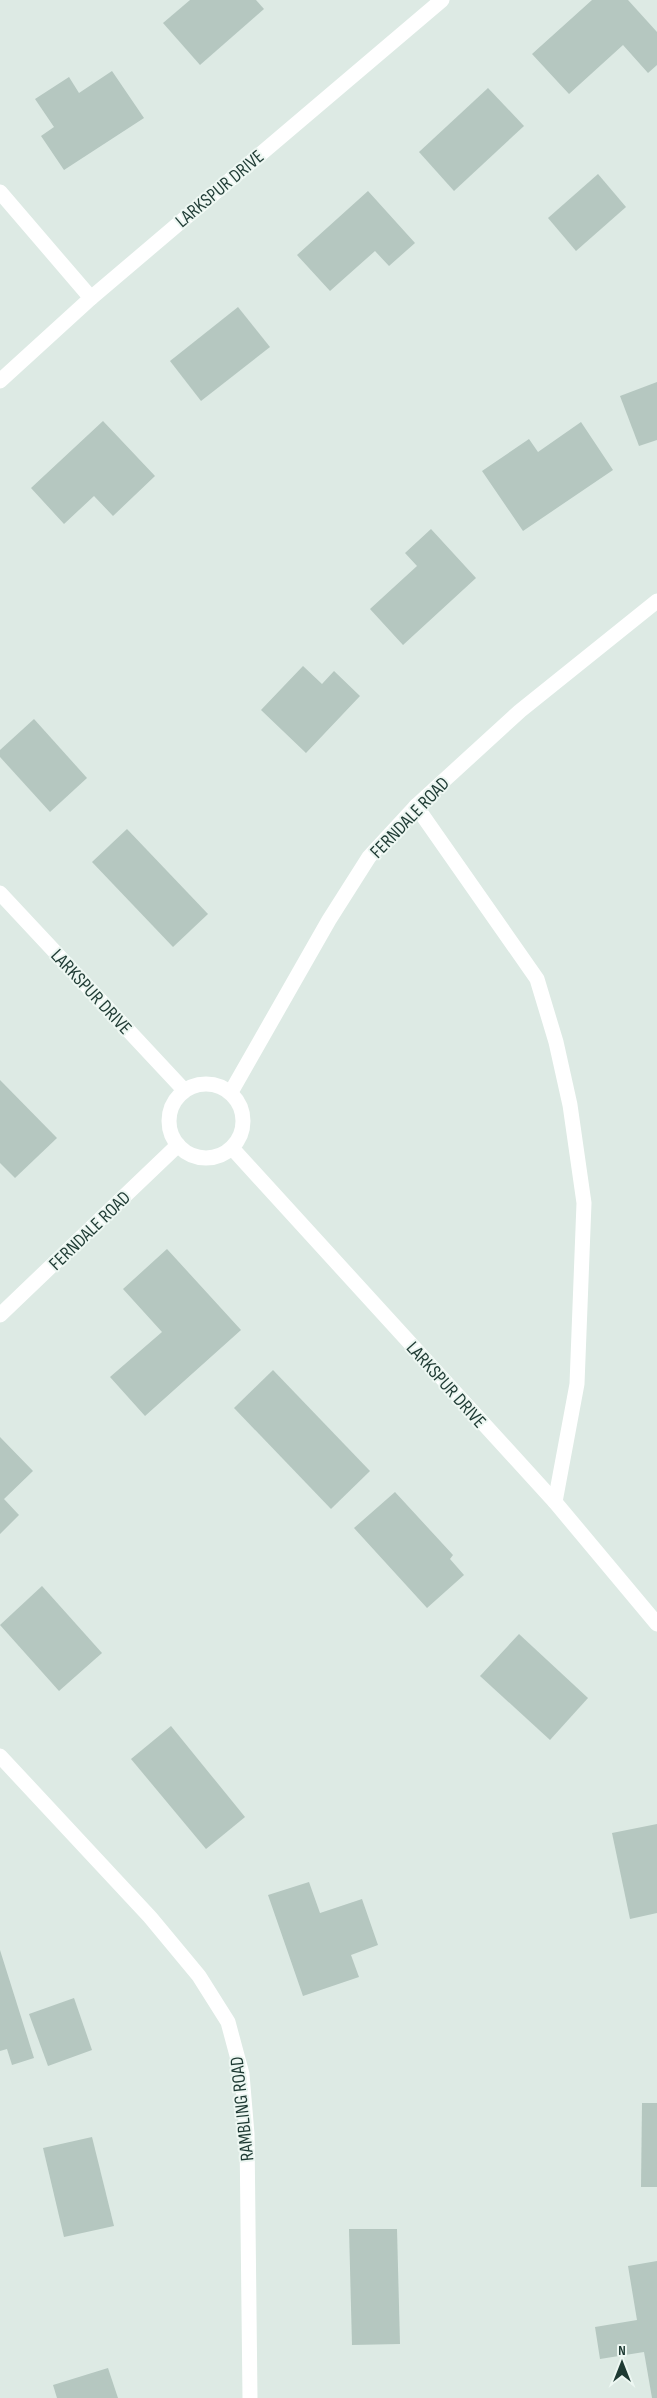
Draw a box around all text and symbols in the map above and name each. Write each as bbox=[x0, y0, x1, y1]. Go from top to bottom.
street label: LARKSPUR DRIVE bbox=[171, 146, 269, 233]
street label: FERNDALE ROAD bbox=[366, 773, 455, 864]
street label: LARKSPUR DRIVE bbox=[46, 945, 136, 1040]
street label: FERNDALE ROAD bbox=[45, 1187, 136, 1276]
street label: LARKSPUR DRIVE bbox=[401, 1337, 491, 1433]
street label: RAMBLING ROAD bbox=[226, 2055, 259, 2162]
north arrow bbox=[597, 2338, 647, 2388]
text: N bbox=[618, 2342, 626, 2359]

